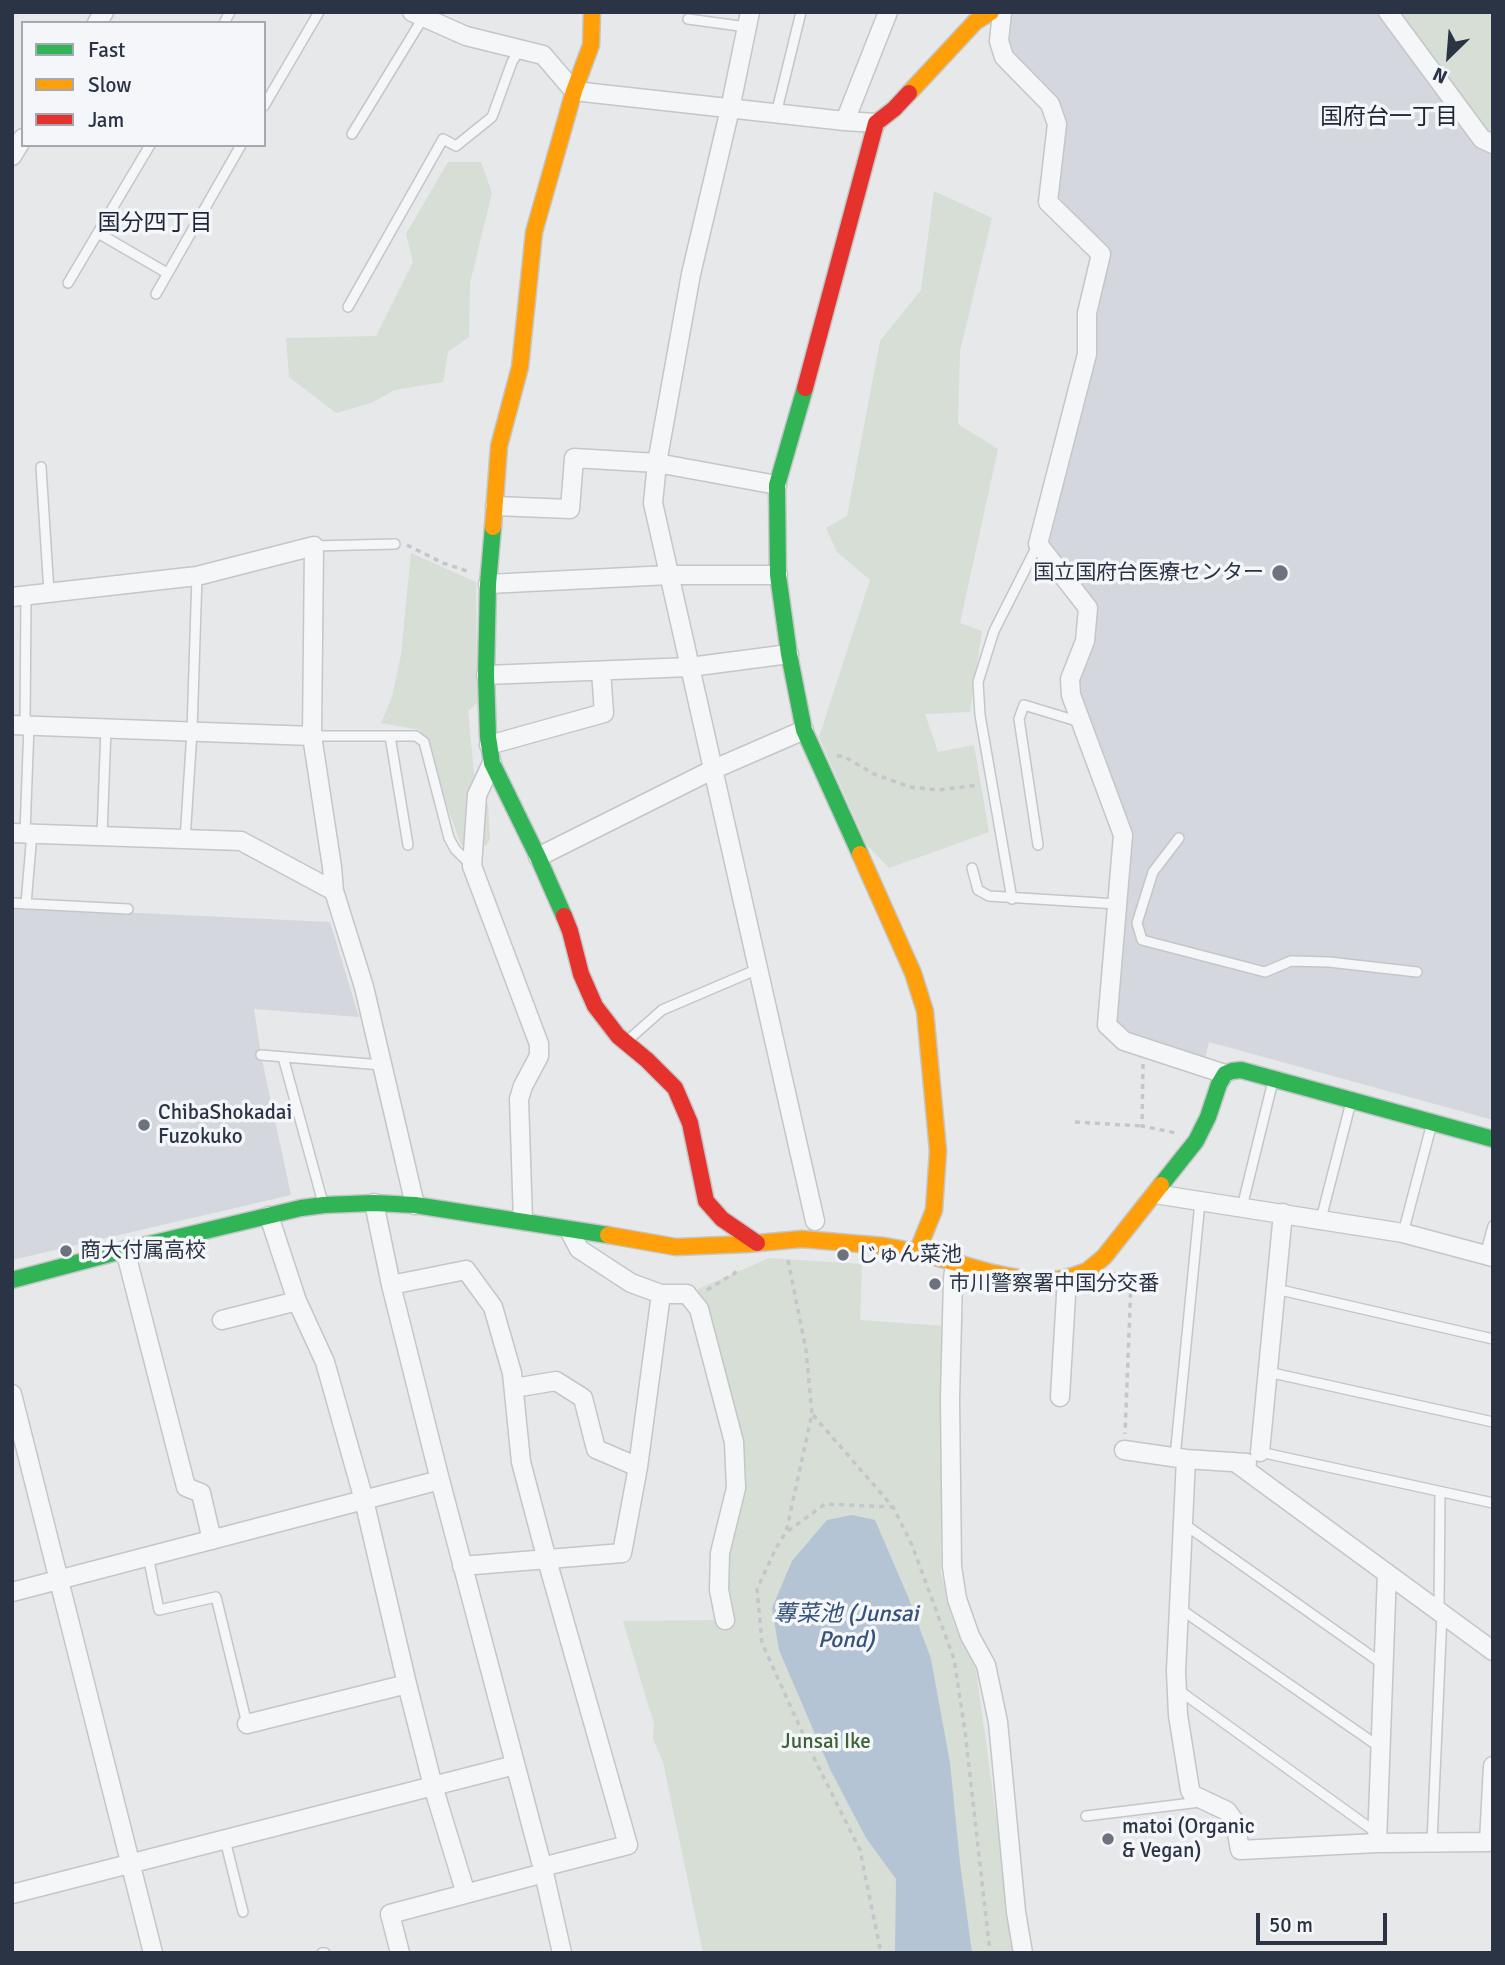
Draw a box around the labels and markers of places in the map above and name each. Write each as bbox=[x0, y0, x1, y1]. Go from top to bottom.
place label: 国立国府台医療センター bbox=[1033, 560, 1264, 586]
marker: 国立国府台医療センター bbox=[1270, 563, 1290, 583]
place label: ChibaShokadai Fuzokuko bbox=[158, 1100, 292, 1150]
marker: ChibaShokadai Fuzokuko bbox=[136, 1117, 152, 1133]
place label: 商大付属高校 bbox=[80, 1238, 206, 1264]
place label: じゅん菜池 bbox=[857, 1242, 962, 1268]
marker: 商大付属高校 bbox=[58, 1243, 74, 1259]
marker: じゅん菜池 bbox=[835, 1247, 851, 1263]
place label: 市川警察署中国分交番 bbox=[949, 1271, 1159, 1297]
marker: 市川警察署中国分交番 bbox=[927, 1276, 943, 1292]
place label: matoi (Organic & Vegan) bbox=[1122, 1814, 1255, 1864]
marker: matoi (Organic & Vegan) bbox=[1100, 1831, 1116, 1847]

